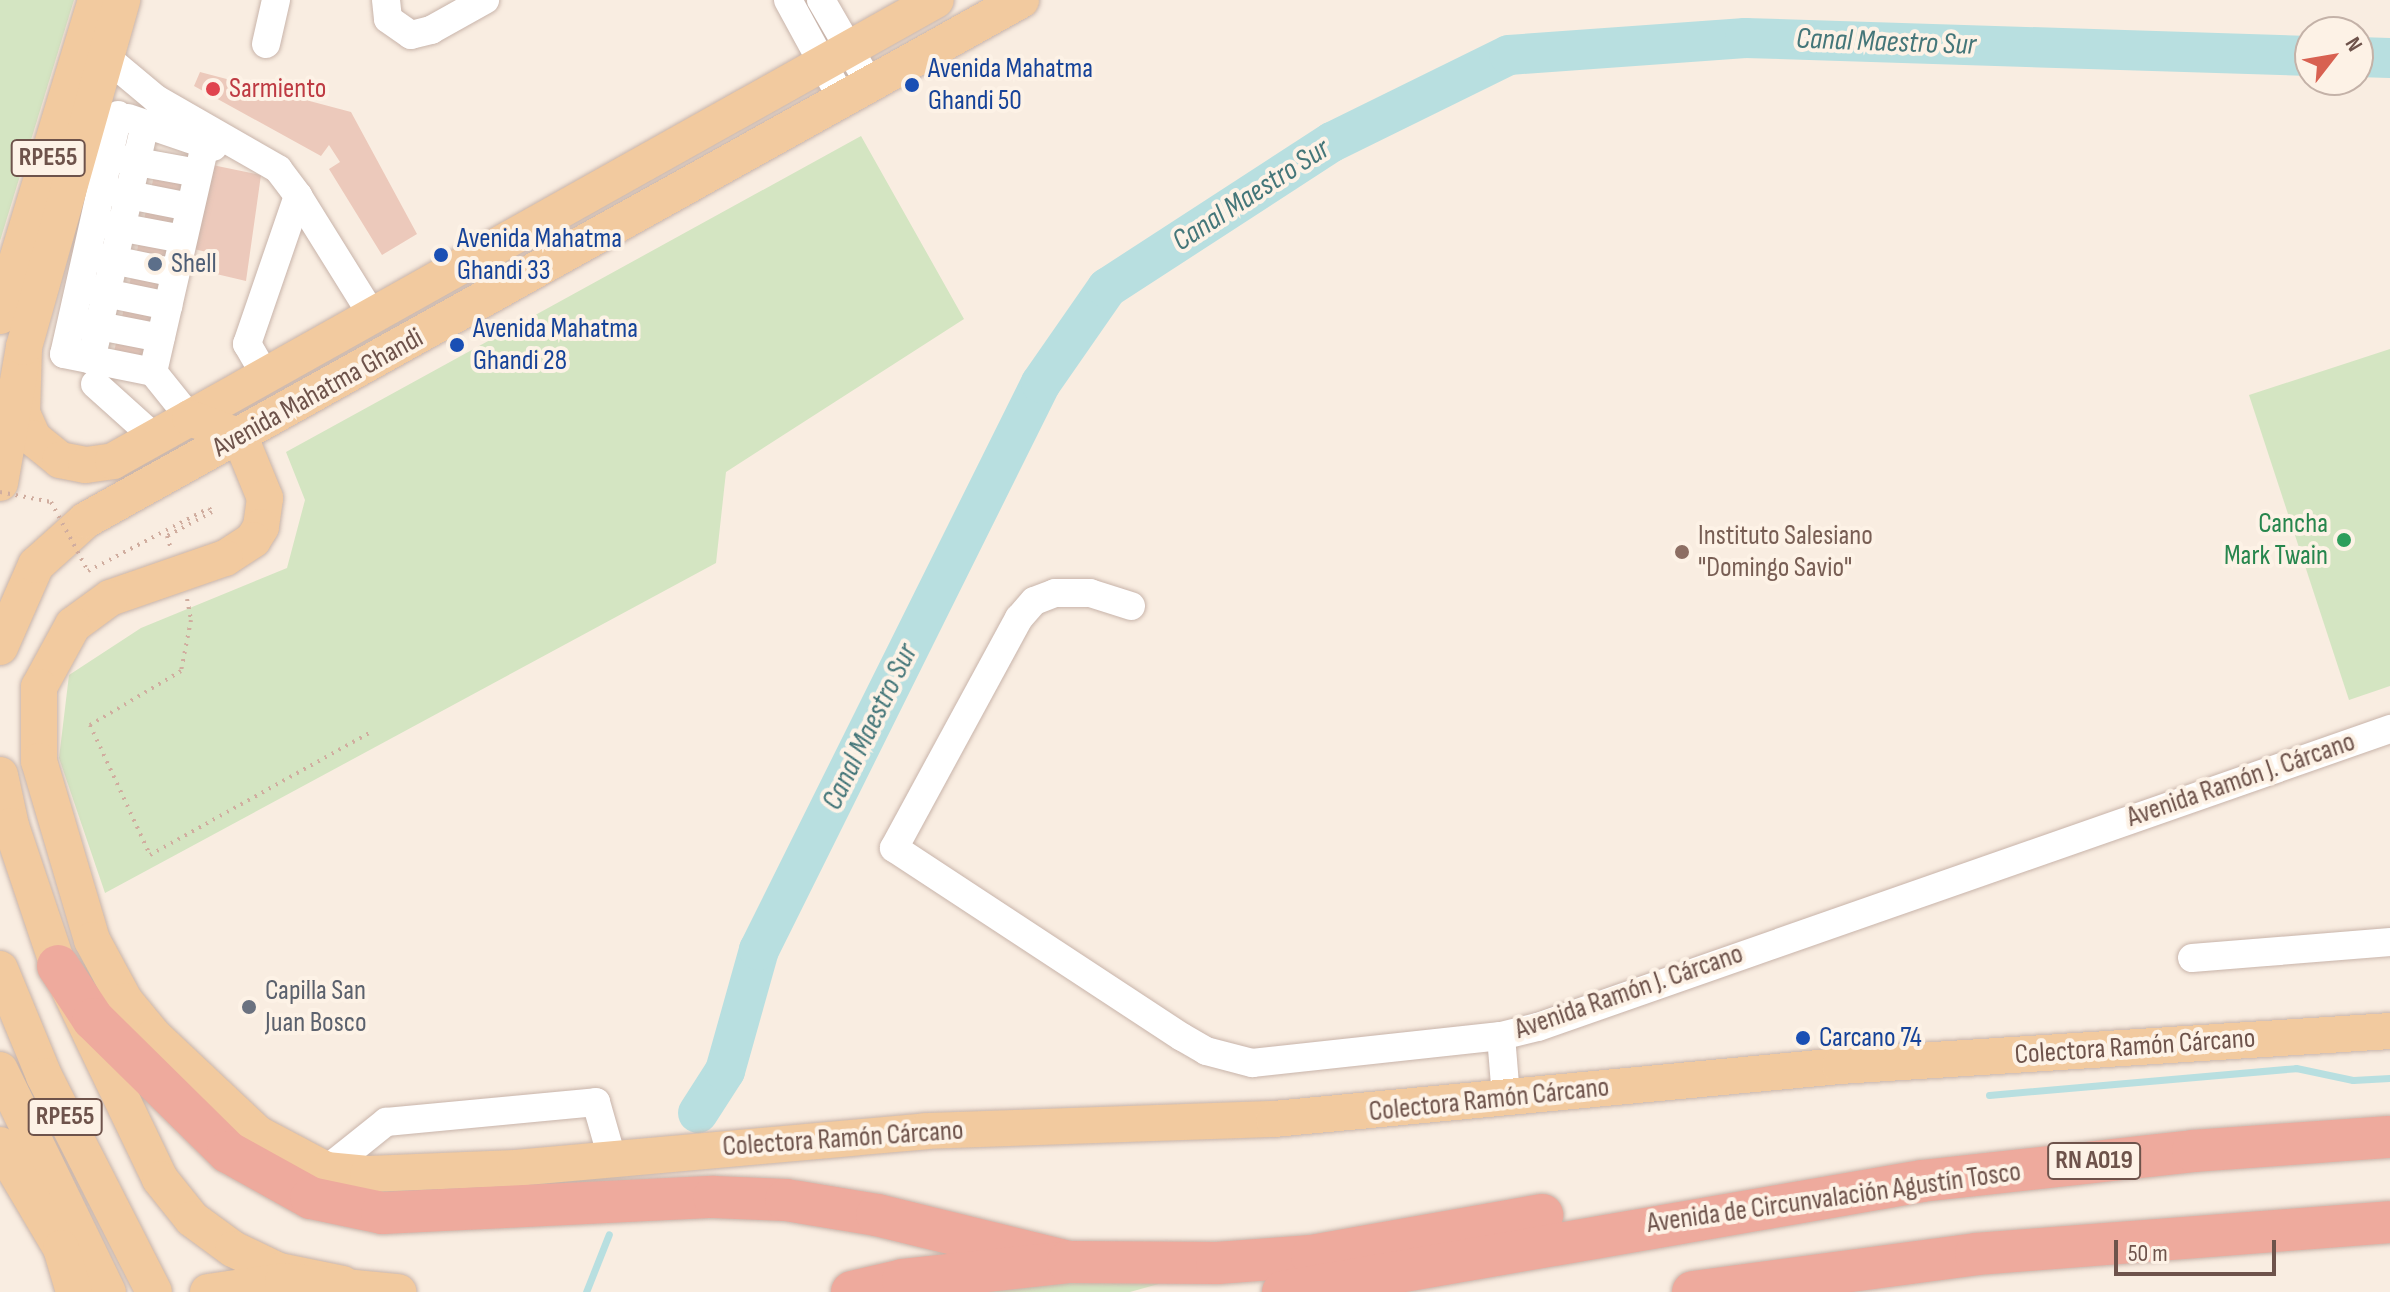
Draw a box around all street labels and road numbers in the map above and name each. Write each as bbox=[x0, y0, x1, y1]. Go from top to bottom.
road number: RPE55 bbox=[10, 136, 86, 180]
street label: Avenida Mahatma Ghandi bbox=[207, 321, 429, 465]
street label: Avenida Ramón J. Cárcano bbox=[2123, 725, 2359, 835]
street label: Avenida Ramón J. Cárcano bbox=[1511, 937, 1747, 1047]
street label: Colectora Ramón Cárcano bbox=[2013, 1022, 2257, 1072]
street label: Colectora Ramón Cárcano bbox=[1367, 1071, 1611, 1129]
road number: RPE55 bbox=[27, 1095, 103, 1139]
street label: Colectora Ramón Cárcano bbox=[721, 1114, 965, 1164]
road number: RN A019 bbox=[2046, 1139, 2142, 1183]
street label: Avenida de Circunvalación Agustín Tosco bbox=[1645, 1155, 2023, 1241]

